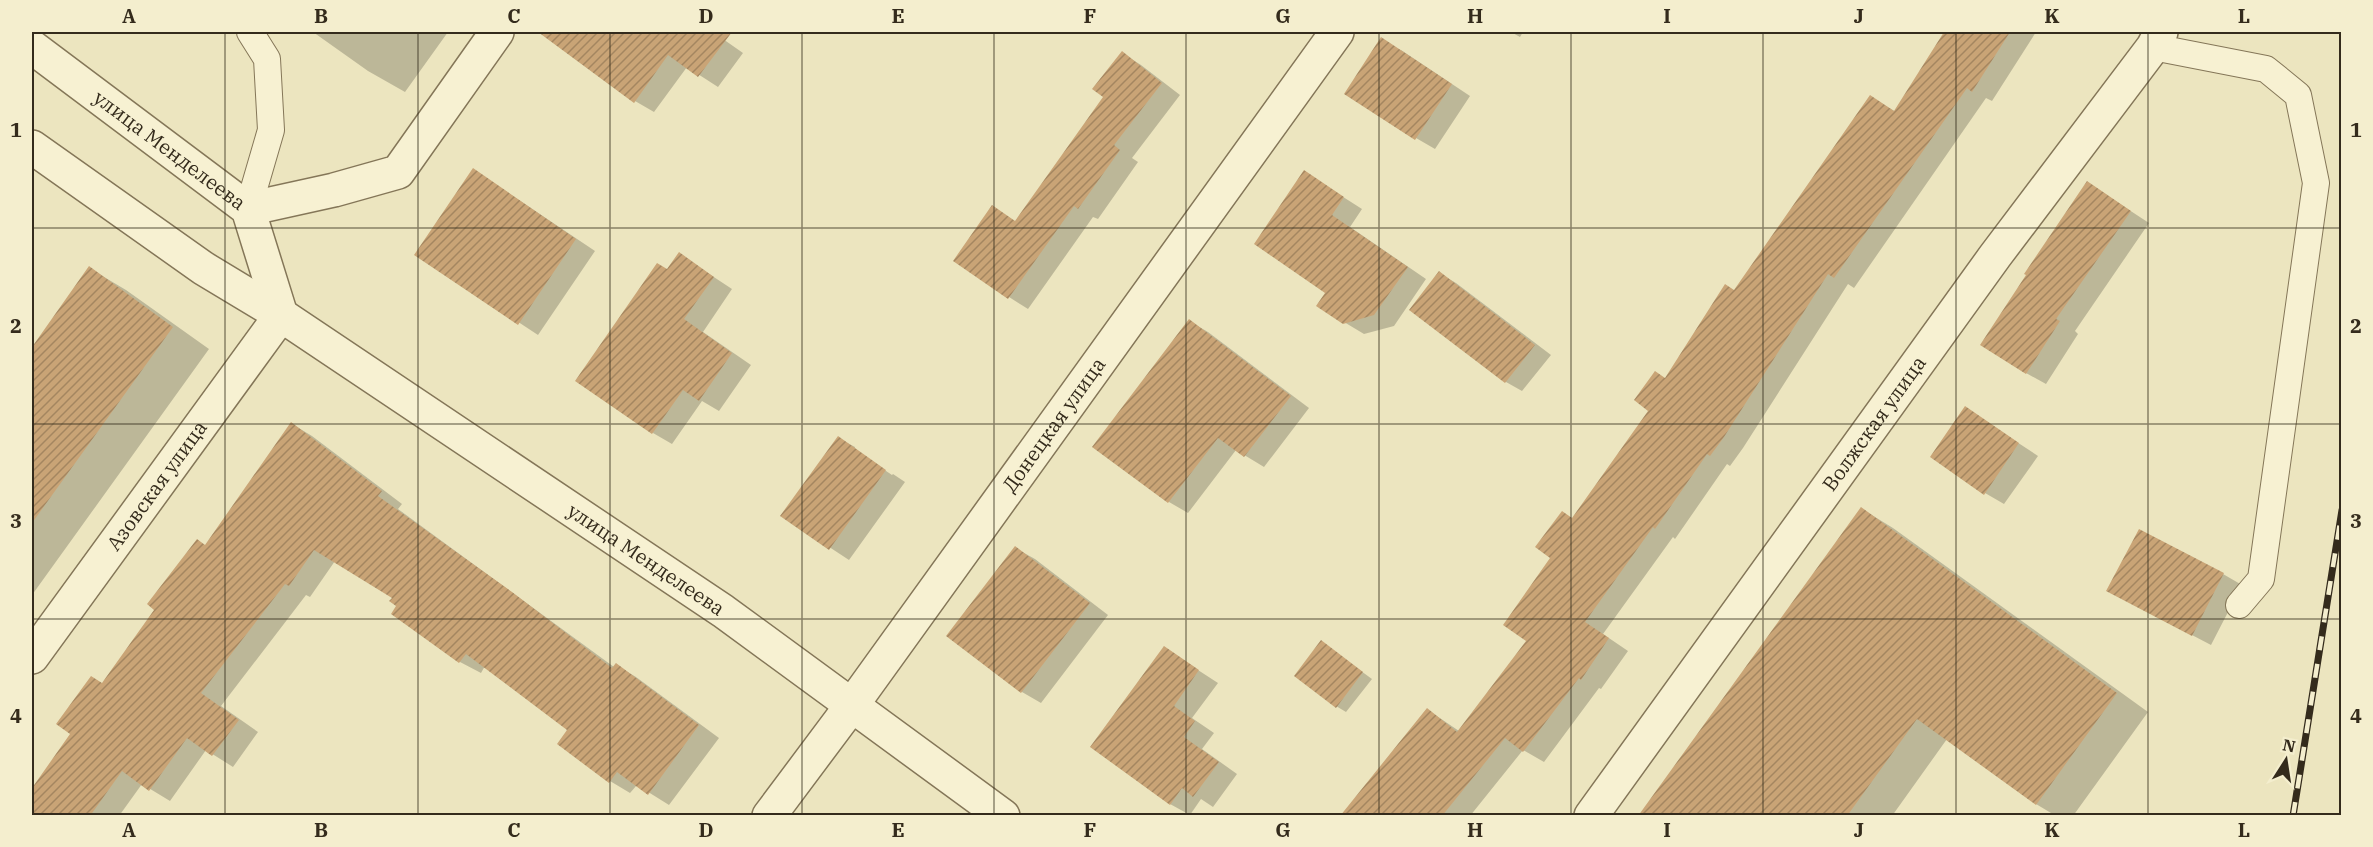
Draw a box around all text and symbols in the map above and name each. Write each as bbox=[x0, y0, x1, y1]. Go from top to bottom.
text: A bbox=[122, 2, 136, 29]
text: B bbox=[314, 2, 328, 29]
text: C bbox=[507, 2, 521, 29]
text: D bbox=[698, 2, 714, 29]
text: E bbox=[891, 2, 905, 29]
text: F bbox=[1084, 2, 1096, 29]
text: G bbox=[1275, 2, 1291, 29]
text: H bbox=[1467, 2, 1483, 29]
text: I bbox=[1663, 2, 1671, 29]
text: J bbox=[1854, 2, 1864, 29]
text: K bbox=[2044, 2, 2060, 29]
text: L bbox=[2238, 2, 2250, 29]
street label: улица Менделеева bbox=[88, 84, 252, 216]
text: 1 bbox=[10, 116, 22, 143]
text: 1 bbox=[2350, 116, 2362, 143]
text: 2 bbox=[10, 312, 22, 339]
text: 2 bbox=[2350, 312, 2362, 339]
street label: Волжская улица bbox=[1816, 350, 1932, 496]
street label: Донецкая улица bbox=[996, 352, 1111, 497]
street label: Азовская улица bbox=[100, 415, 213, 556]
street label: улица Менделеева bbox=[563, 497, 730, 622]
text: 3 bbox=[10, 507, 22, 534]
text: 3 bbox=[2350, 507, 2362, 534]
text: 4 bbox=[10, 702, 22, 729]
text: 4 bbox=[2350, 702, 2362, 729]
north arrow bbox=[2256, 730, 2316, 790]
text: N bbox=[2281, 734, 2297, 756]
text: A bbox=[122, 816, 136, 843]
text: B bbox=[314, 816, 328, 843]
text: C bbox=[507, 816, 521, 843]
text: D bbox=[698, 816, 714, 843]
text: E bbox=[891, 816, 905, 843]
text: F bbox=[1084, 816, 1096, 843]
text: G bbox=[1275, 816, 1291, 843]
text: H bbox=[1467, 816, 1483, 843]
text: I bbox=[1663, 816, 1671, 843]
text: J bbox=[1854, 816, 1864, 843]
text: K bbox=[2044, 816, 2060, 843]
text: L bbox=[2238, 816, 2250, 843]

